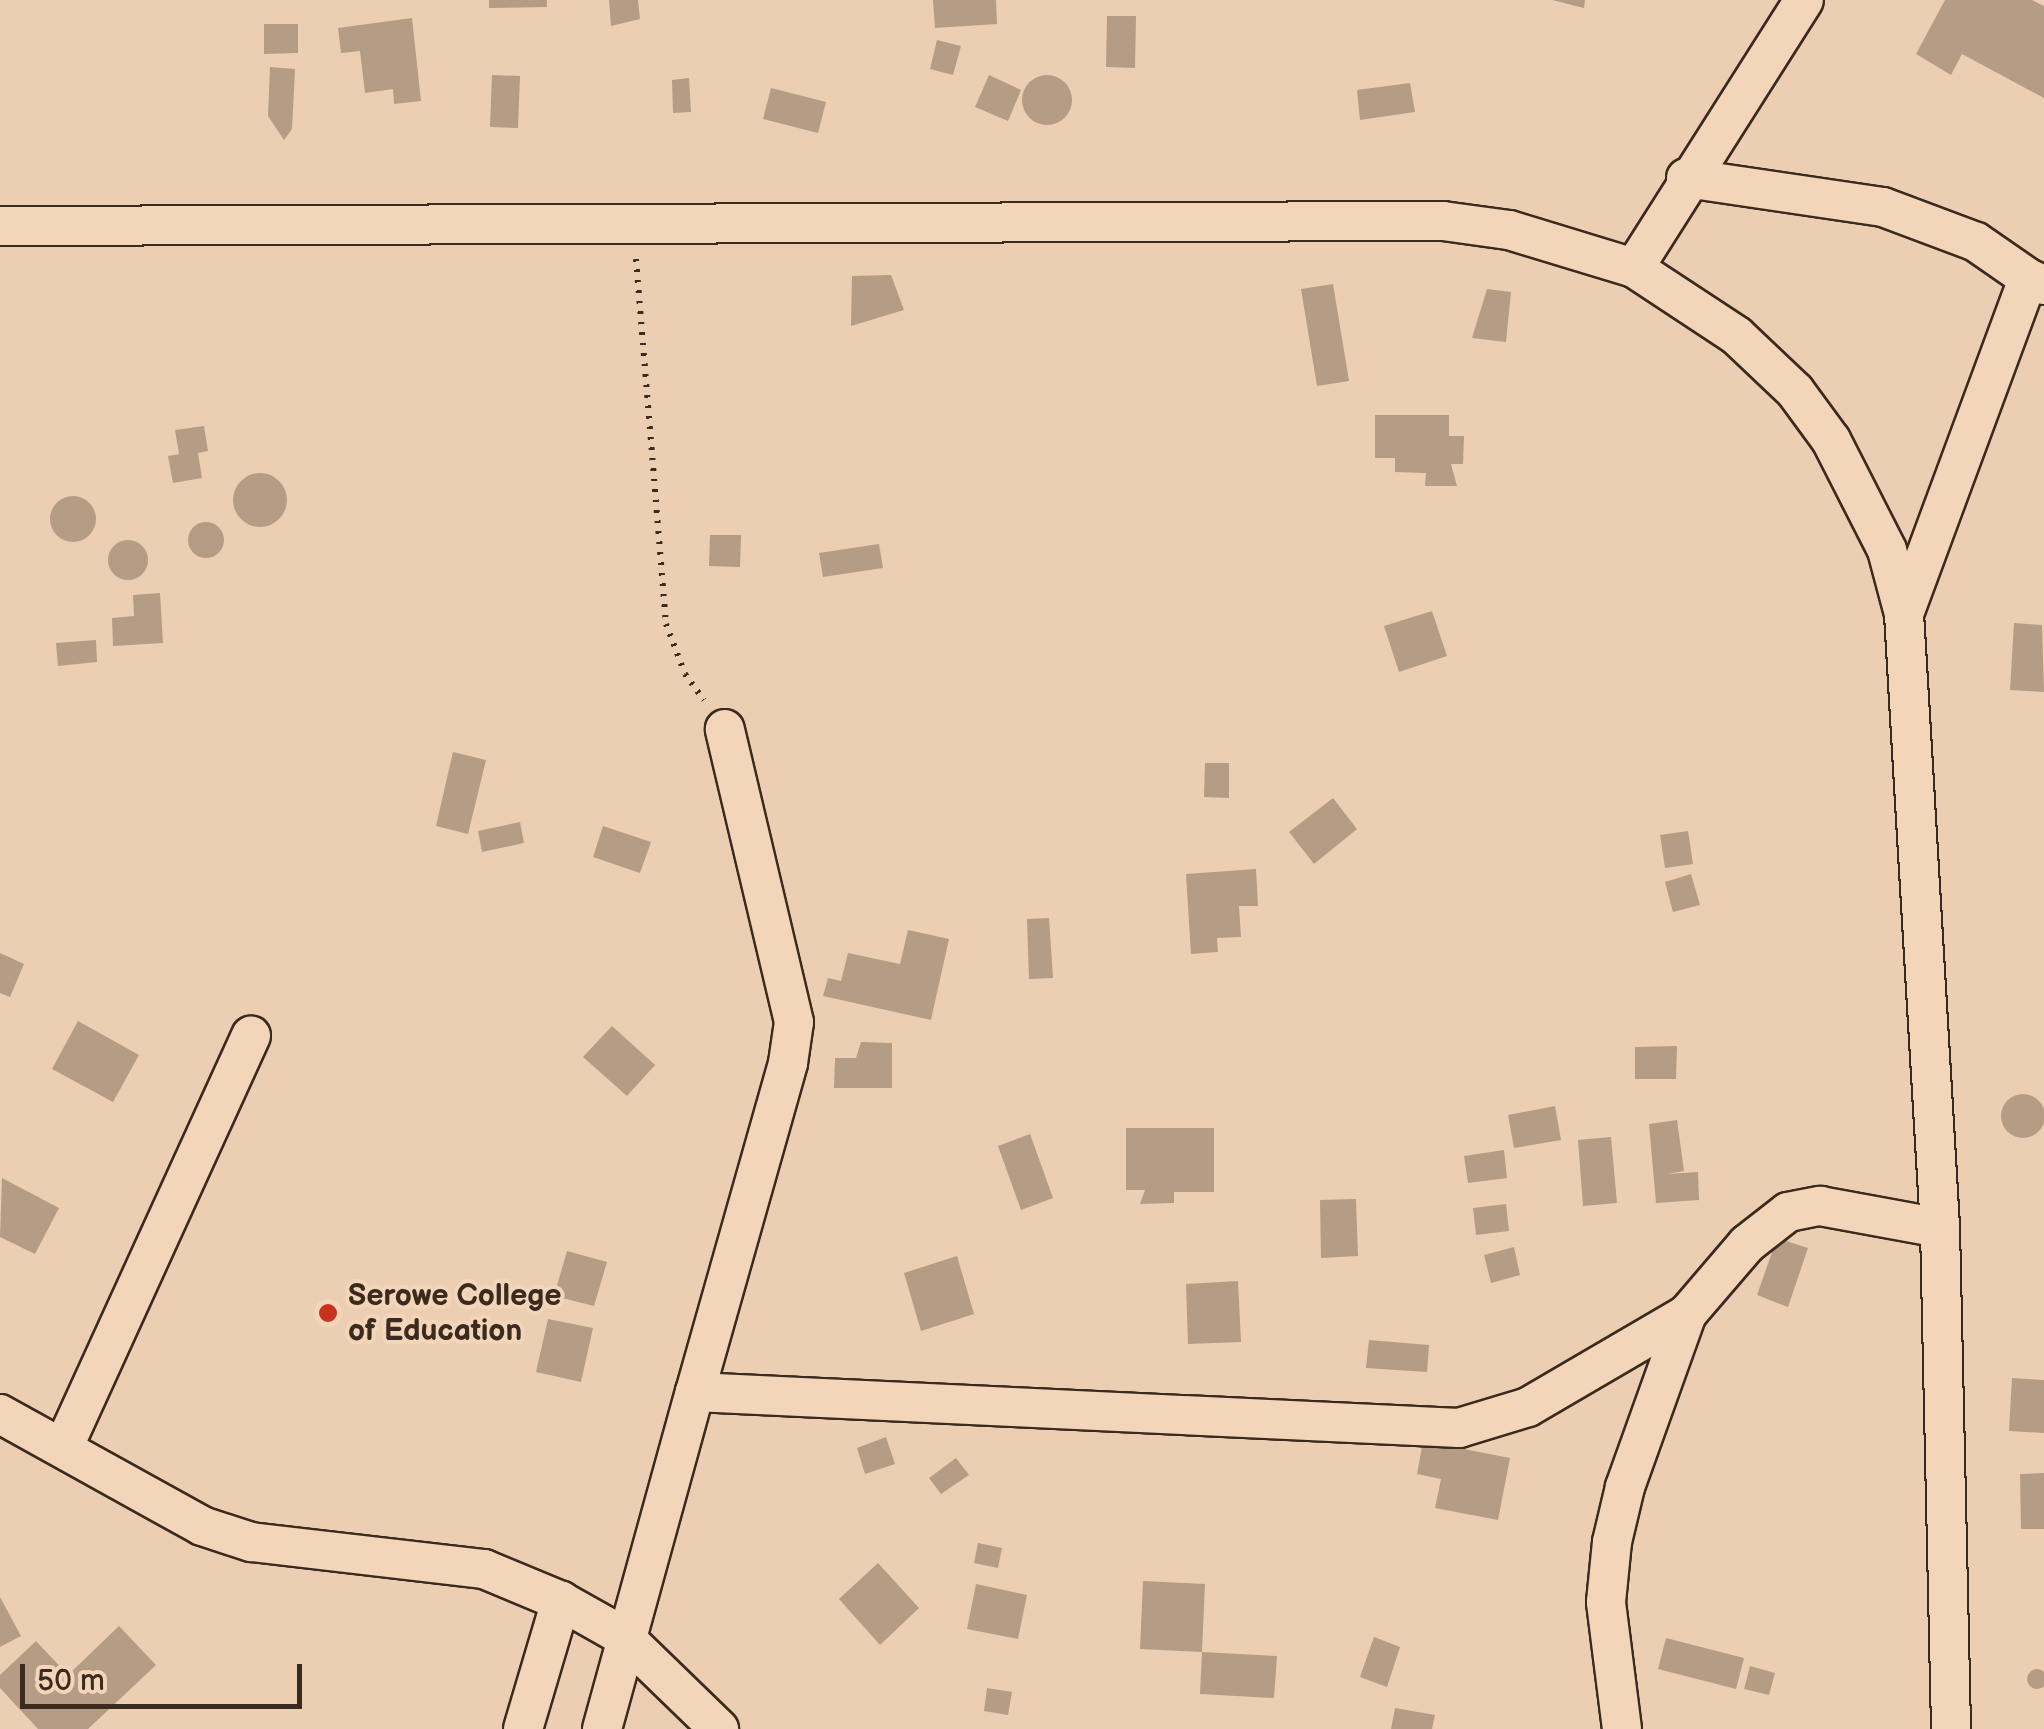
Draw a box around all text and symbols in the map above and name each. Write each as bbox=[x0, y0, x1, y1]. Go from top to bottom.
place label: Serowe College of Education bbox=[348, 1278, 561, 1348]
marker: Serowe College of Education bbox=[317, 1302, 339, 1324]
scale bar bbox=[25, 1644, 308, 1706]
text: 50 m bbox=[37, 1663, 105, 1699]

